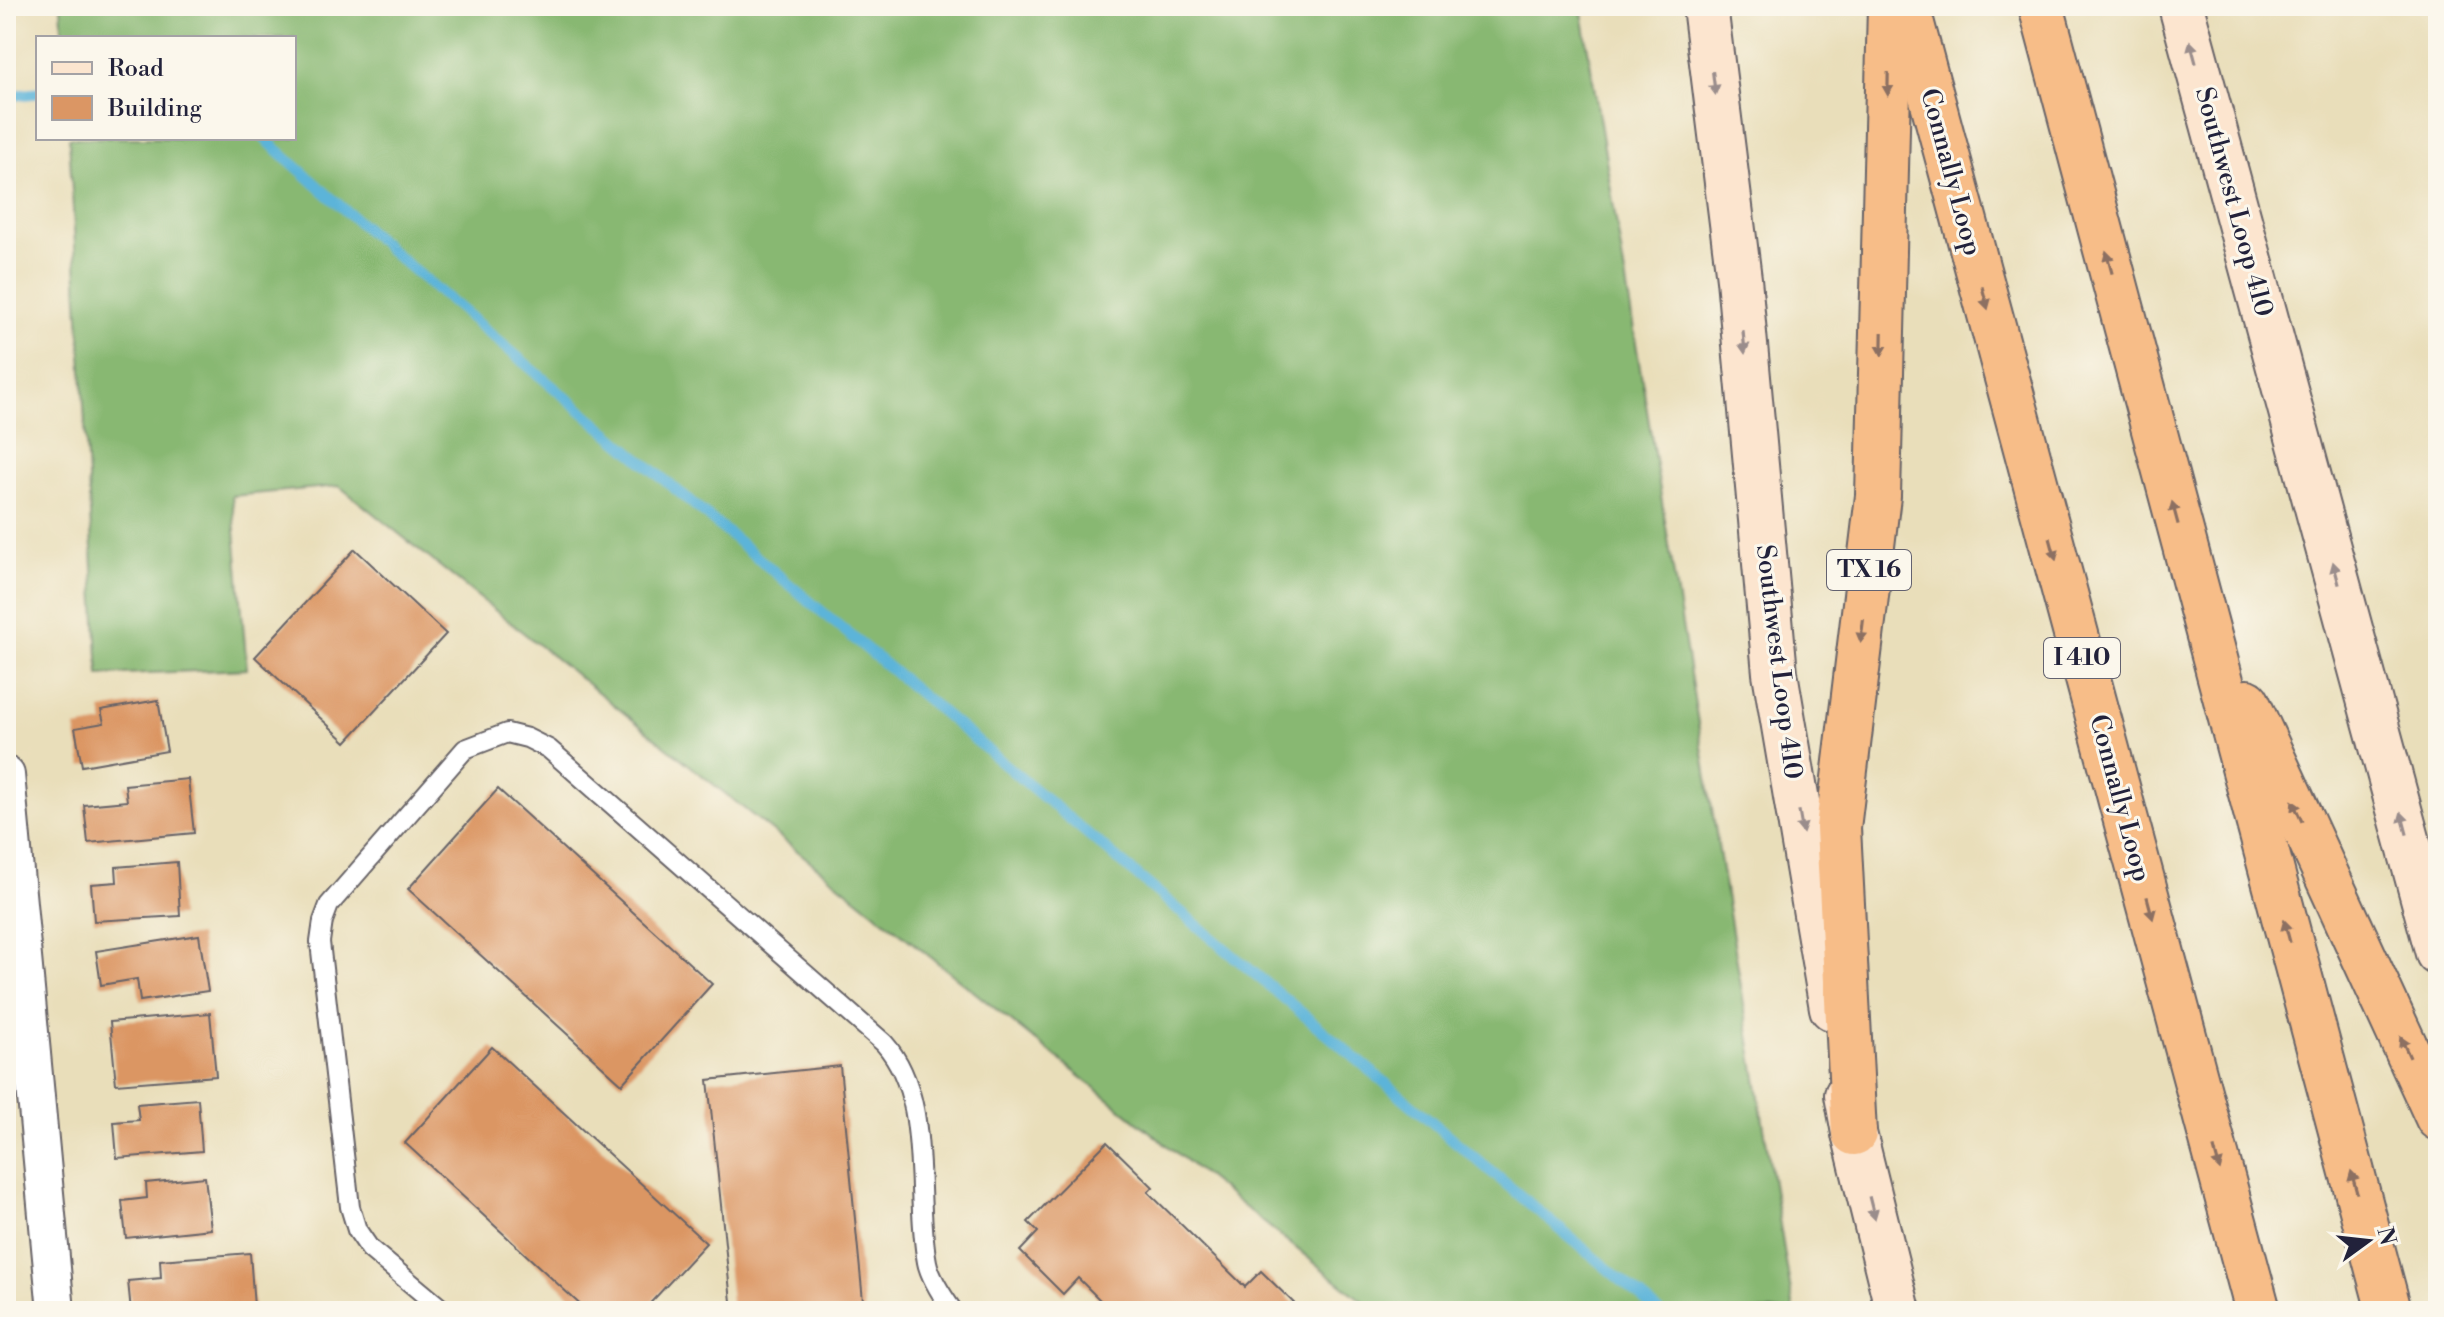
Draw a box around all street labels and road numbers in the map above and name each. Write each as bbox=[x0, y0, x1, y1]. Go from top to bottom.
street label: Southwest Loop 410 bbox=[2188, 84, 2280, 320]
street label: Connally Loop bbox=[1913, 85, 1989, 259]
street label: Southwest Loop 410 bbox=[1749, 543, 1809, 781]
road number: TX 16 bbox=[1827, 550, 1911, 590]
road number: I 410 bbox=[2044, 638, 2120, 678]
street label: Connally Loop bbox=[2082, 711, 2158, 885]

